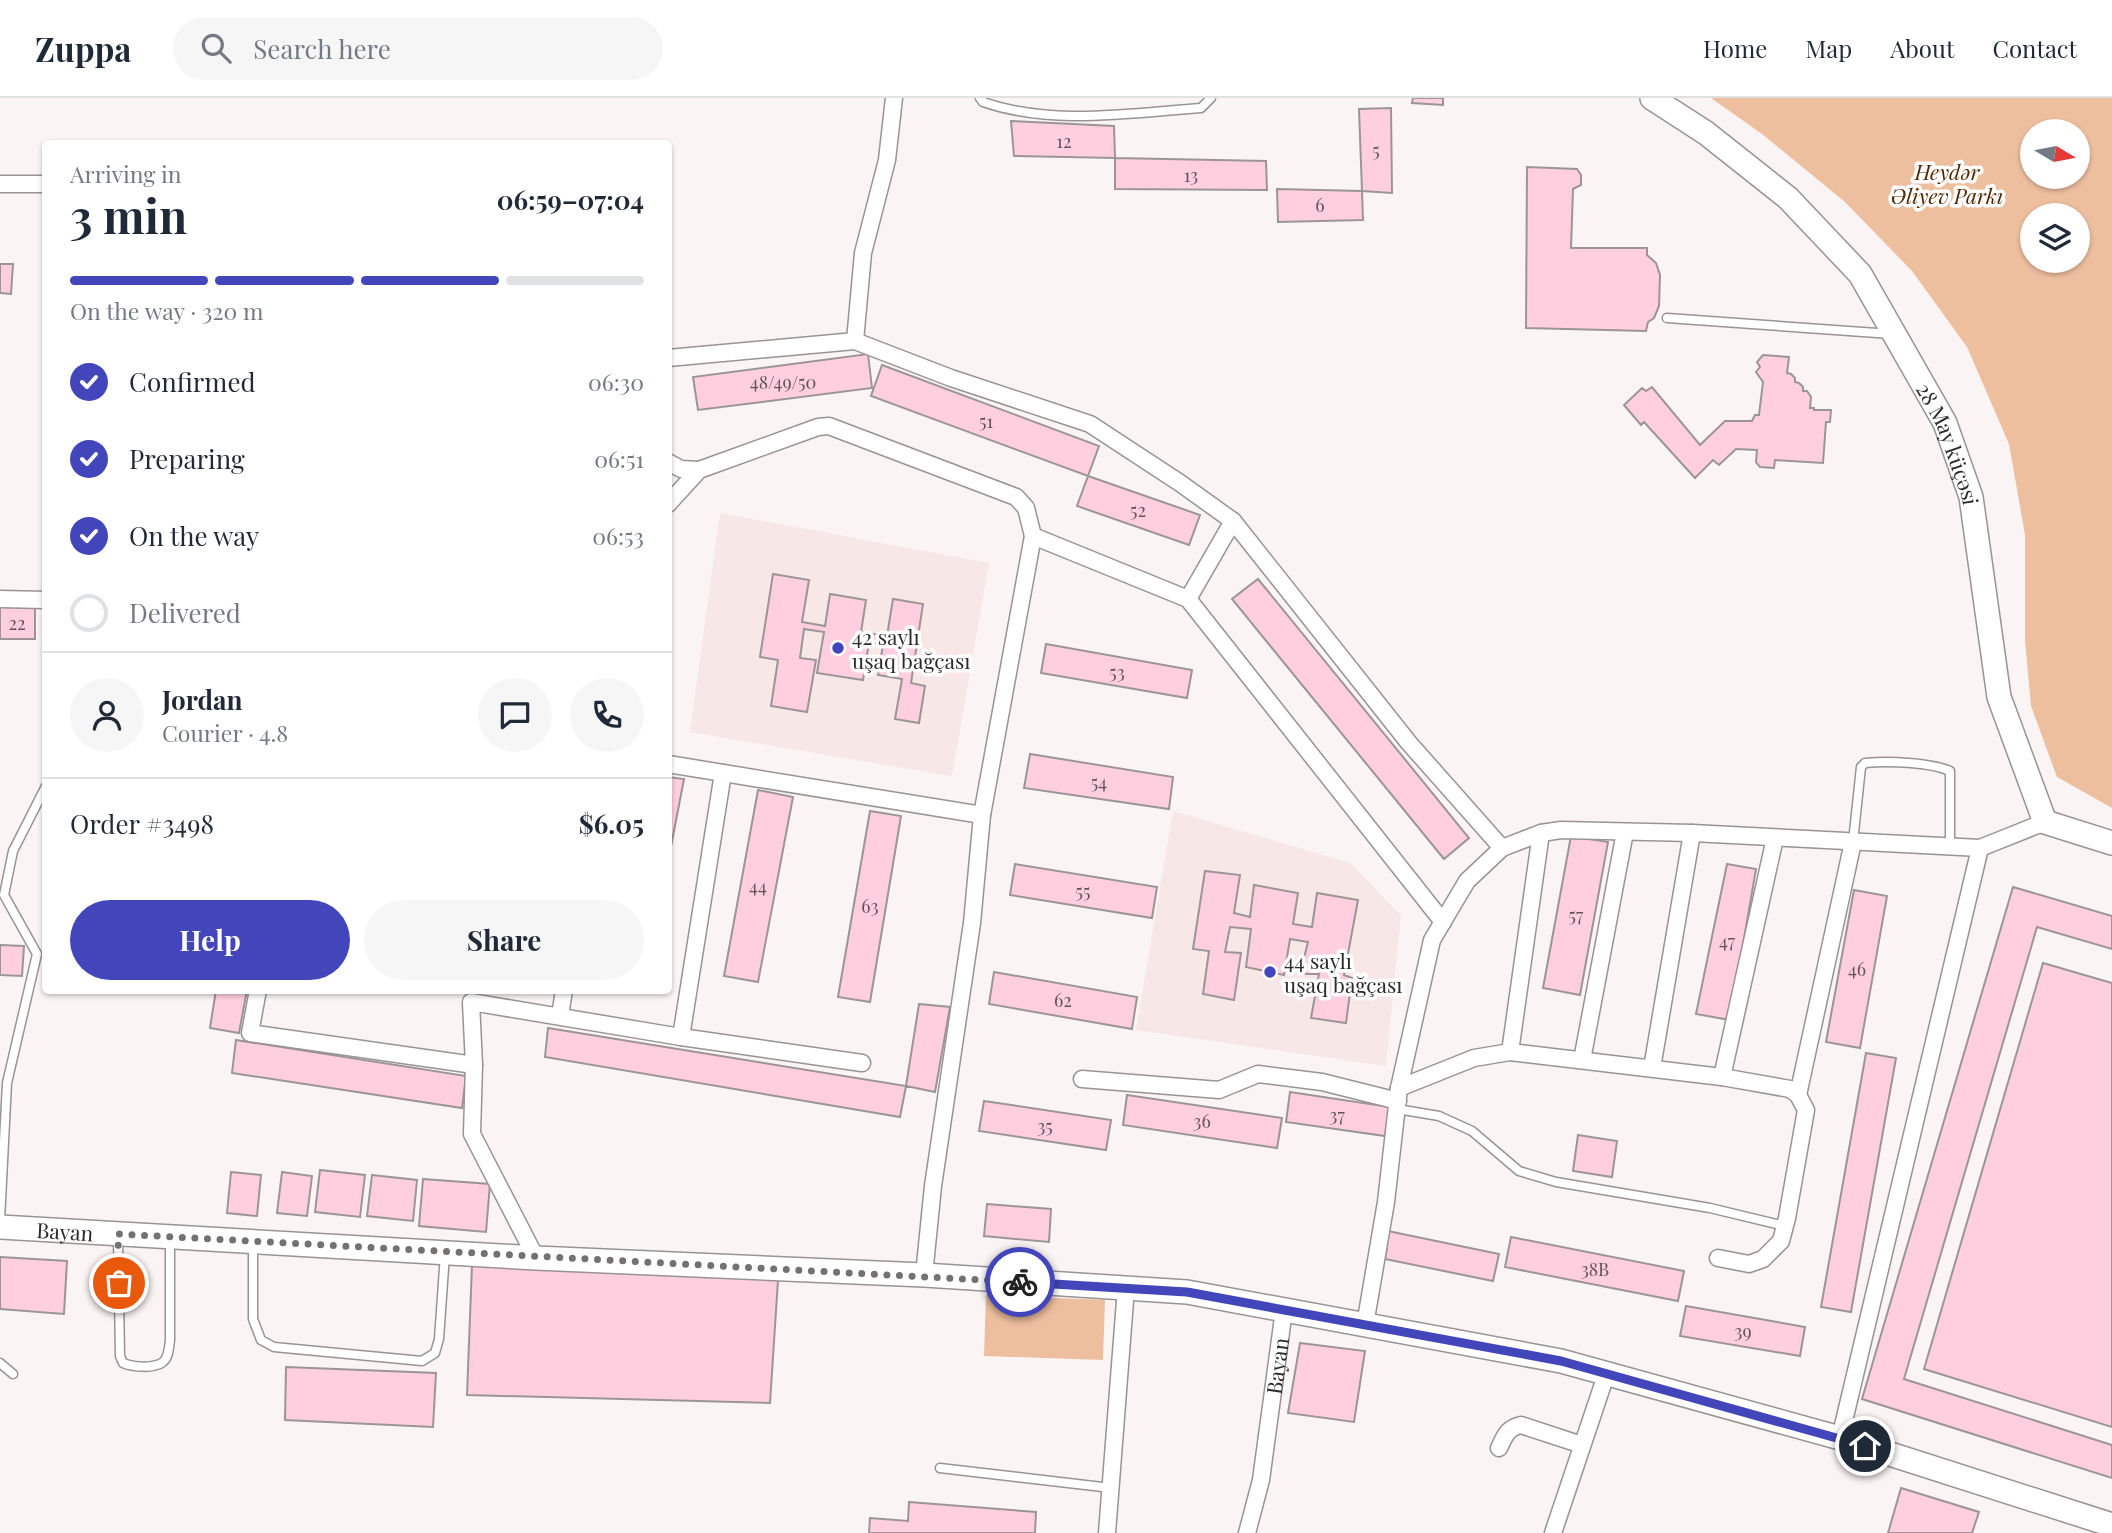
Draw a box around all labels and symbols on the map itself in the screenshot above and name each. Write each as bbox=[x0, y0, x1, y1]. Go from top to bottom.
north arrow bbox=[2020, 119, 2090, 189]
house number: 12 bbox=[1056, 129, 1072, 153]
house number: 5 bbox=[1372, 138, 1380, 162]
park label: Heydər Əliyev Parkı bbox=[1891, 157, 2003, 209]
house number: 13 bbox=[1184, 163, 1198, 187]
house number: 6 bbox=[1315, 193, 1325, 217]
house number: 48/49/50 bbox=[750, 370, 816, 394]
street label: 28 May küçəsi bbox=[1911, 377, 1986, 506]
house number: 51 bbox=[979, 409, 993, 433]
house number: 52 bbox=[1130, 498, 1146, 522]
house number: 22 bbox=[8, 611, 26, 635]
place label: 42 saylı uşaq bağçası bbox=[852, 622, 970, 674]
marker: 42 saylı uşaq bağçası bbox=[830, 640, 846, 656]
house number: 53 bbox=[1109, 660, 1125, 684]
house number: 54 bbox=[1091, 770, 1107, 794]
house number: 44 bbox=[749, 874, 767, 898]
house number: 55 bbox=[1076, 879, 1090, 903]
house number: 63 bbox=[861, 894, 879, 918]
house number: 57 bbox=[1569, 903, 1584, 927]
house number: 47 bbox=[1719, 929, 1736, 953]
place label: 44 saylı uşaq bağçası bbox=[1284, 946, 1402, 998]
house number: 46 bbox=[1848, 957, 1866, 981]
marker: 44 saylı uşaq bağçası bbox=[1262, 964, 1278, 980]
house number: 62 bbox=[1054, 988, 1072, 1012]
house number: 37 bbox=[1329, 1103, 1345, 1127]
house number: 36 bbox=[1193, 1109, 1211, 1133]
house number: 35 bbox=[1037, 1114, 1053, 1138]
street label: Bayan bbox=[36, 1215, 95, 1246]
courier bbox=[985, 1247, 1055, 1317]
pin bbox=[89, 1253, 149, 1313]
house number: 38B bbox=[1581, 1257, 1609, 1281]
house number: 39 bbox=[1734, 1319, 1752, 1343]
street label: Bayan bbox=[1259, 1335, 1294, 1396]
pin bbox=[1835, 1416, 1895, 1476]

